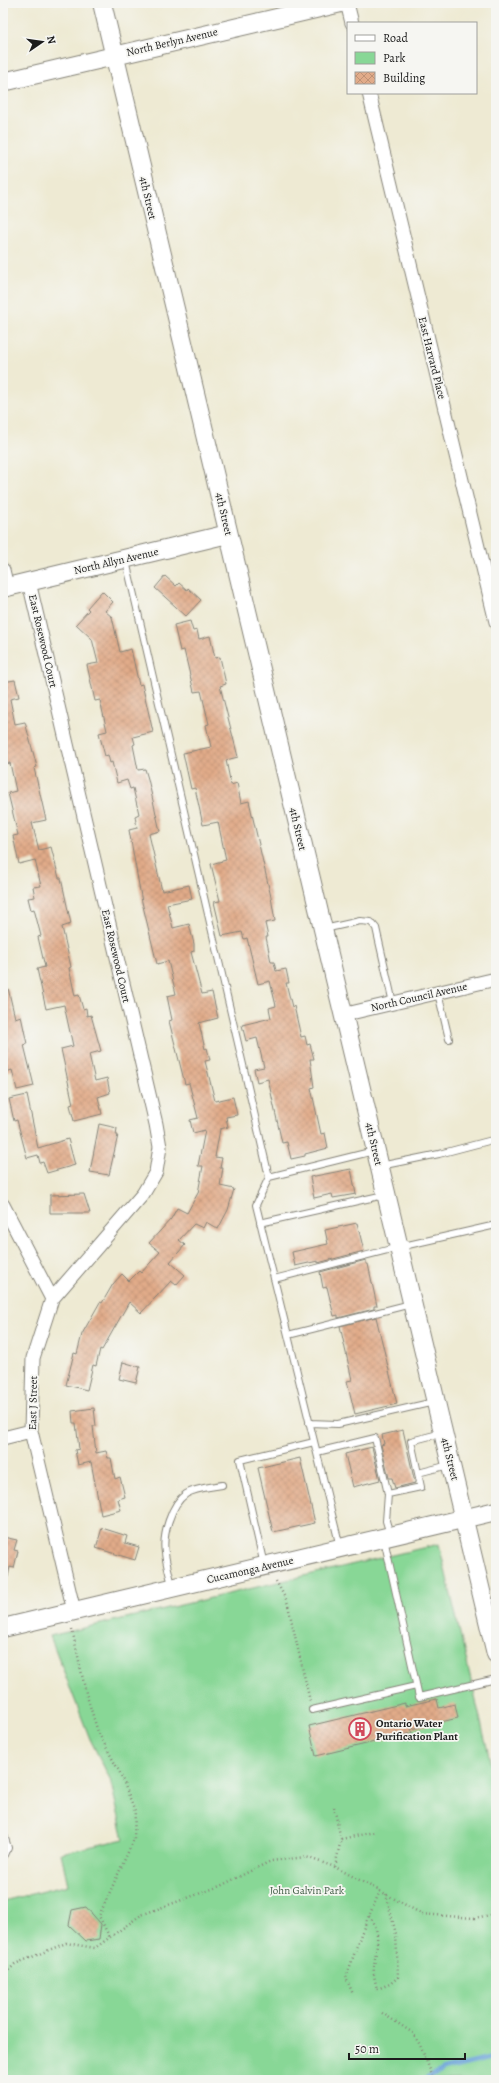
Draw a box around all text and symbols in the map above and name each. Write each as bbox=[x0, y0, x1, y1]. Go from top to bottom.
north arrow bbox=[22, 22, 62, 62]
legend bbox=[347, 22, 477, 94]
street label: North Berlyn Avenue bbox=[125, 24, 219, 60]
text: Road bbox=[383, 30, 409, 46]
text: N bbox=[43, 34, 59, 45]
text: Park bbox=[383, 50, 406, 66]
text: Building bbox=[383, 70, 425, 86]
street label: 4th Street bbox=[136, 175, 160, 221]
street label: East Harvard Place bbox=[414, 315, 450, 401]
street label: 4th Street bbox=[212, 491, 236, 537]
street label: North Allyn Avenue bbox=[72, 544, 160, 578]
street label: East Rosewood Court bbox=[25, 593, 61, 690]
street label: 4th Street bbox=[286, 806, 310, 852]
street label: East Rosewood Court bbox=[98, 908, 134, 1005]
street label: North Council Avenue bbox=[369, 979, 469, 1015]
street label: 4th Street bbox=[362, 1121, 386, 1167]
street label: East J Street bbox=[25, 1375, 41, 1430]
street label: 4th Street bbox=[437, 1436, 463, 1482]
street label: Cucamonga Avenue bbox=[205, 1553, 295, 1587]
building icon: Ontario Water Purification Plant bbox=[347, 1716, 373, 1742]
place label: Ontario Water Purification Plant bbox=[376, 1716, 458, 1744]
park label: John Galvin Park bbox=[270, 1883, 345, 1898]
scale bar bbox=[349, 2035, 465, 2061]
text: 50 m bbox=[355, 2041, 379, 2057]

